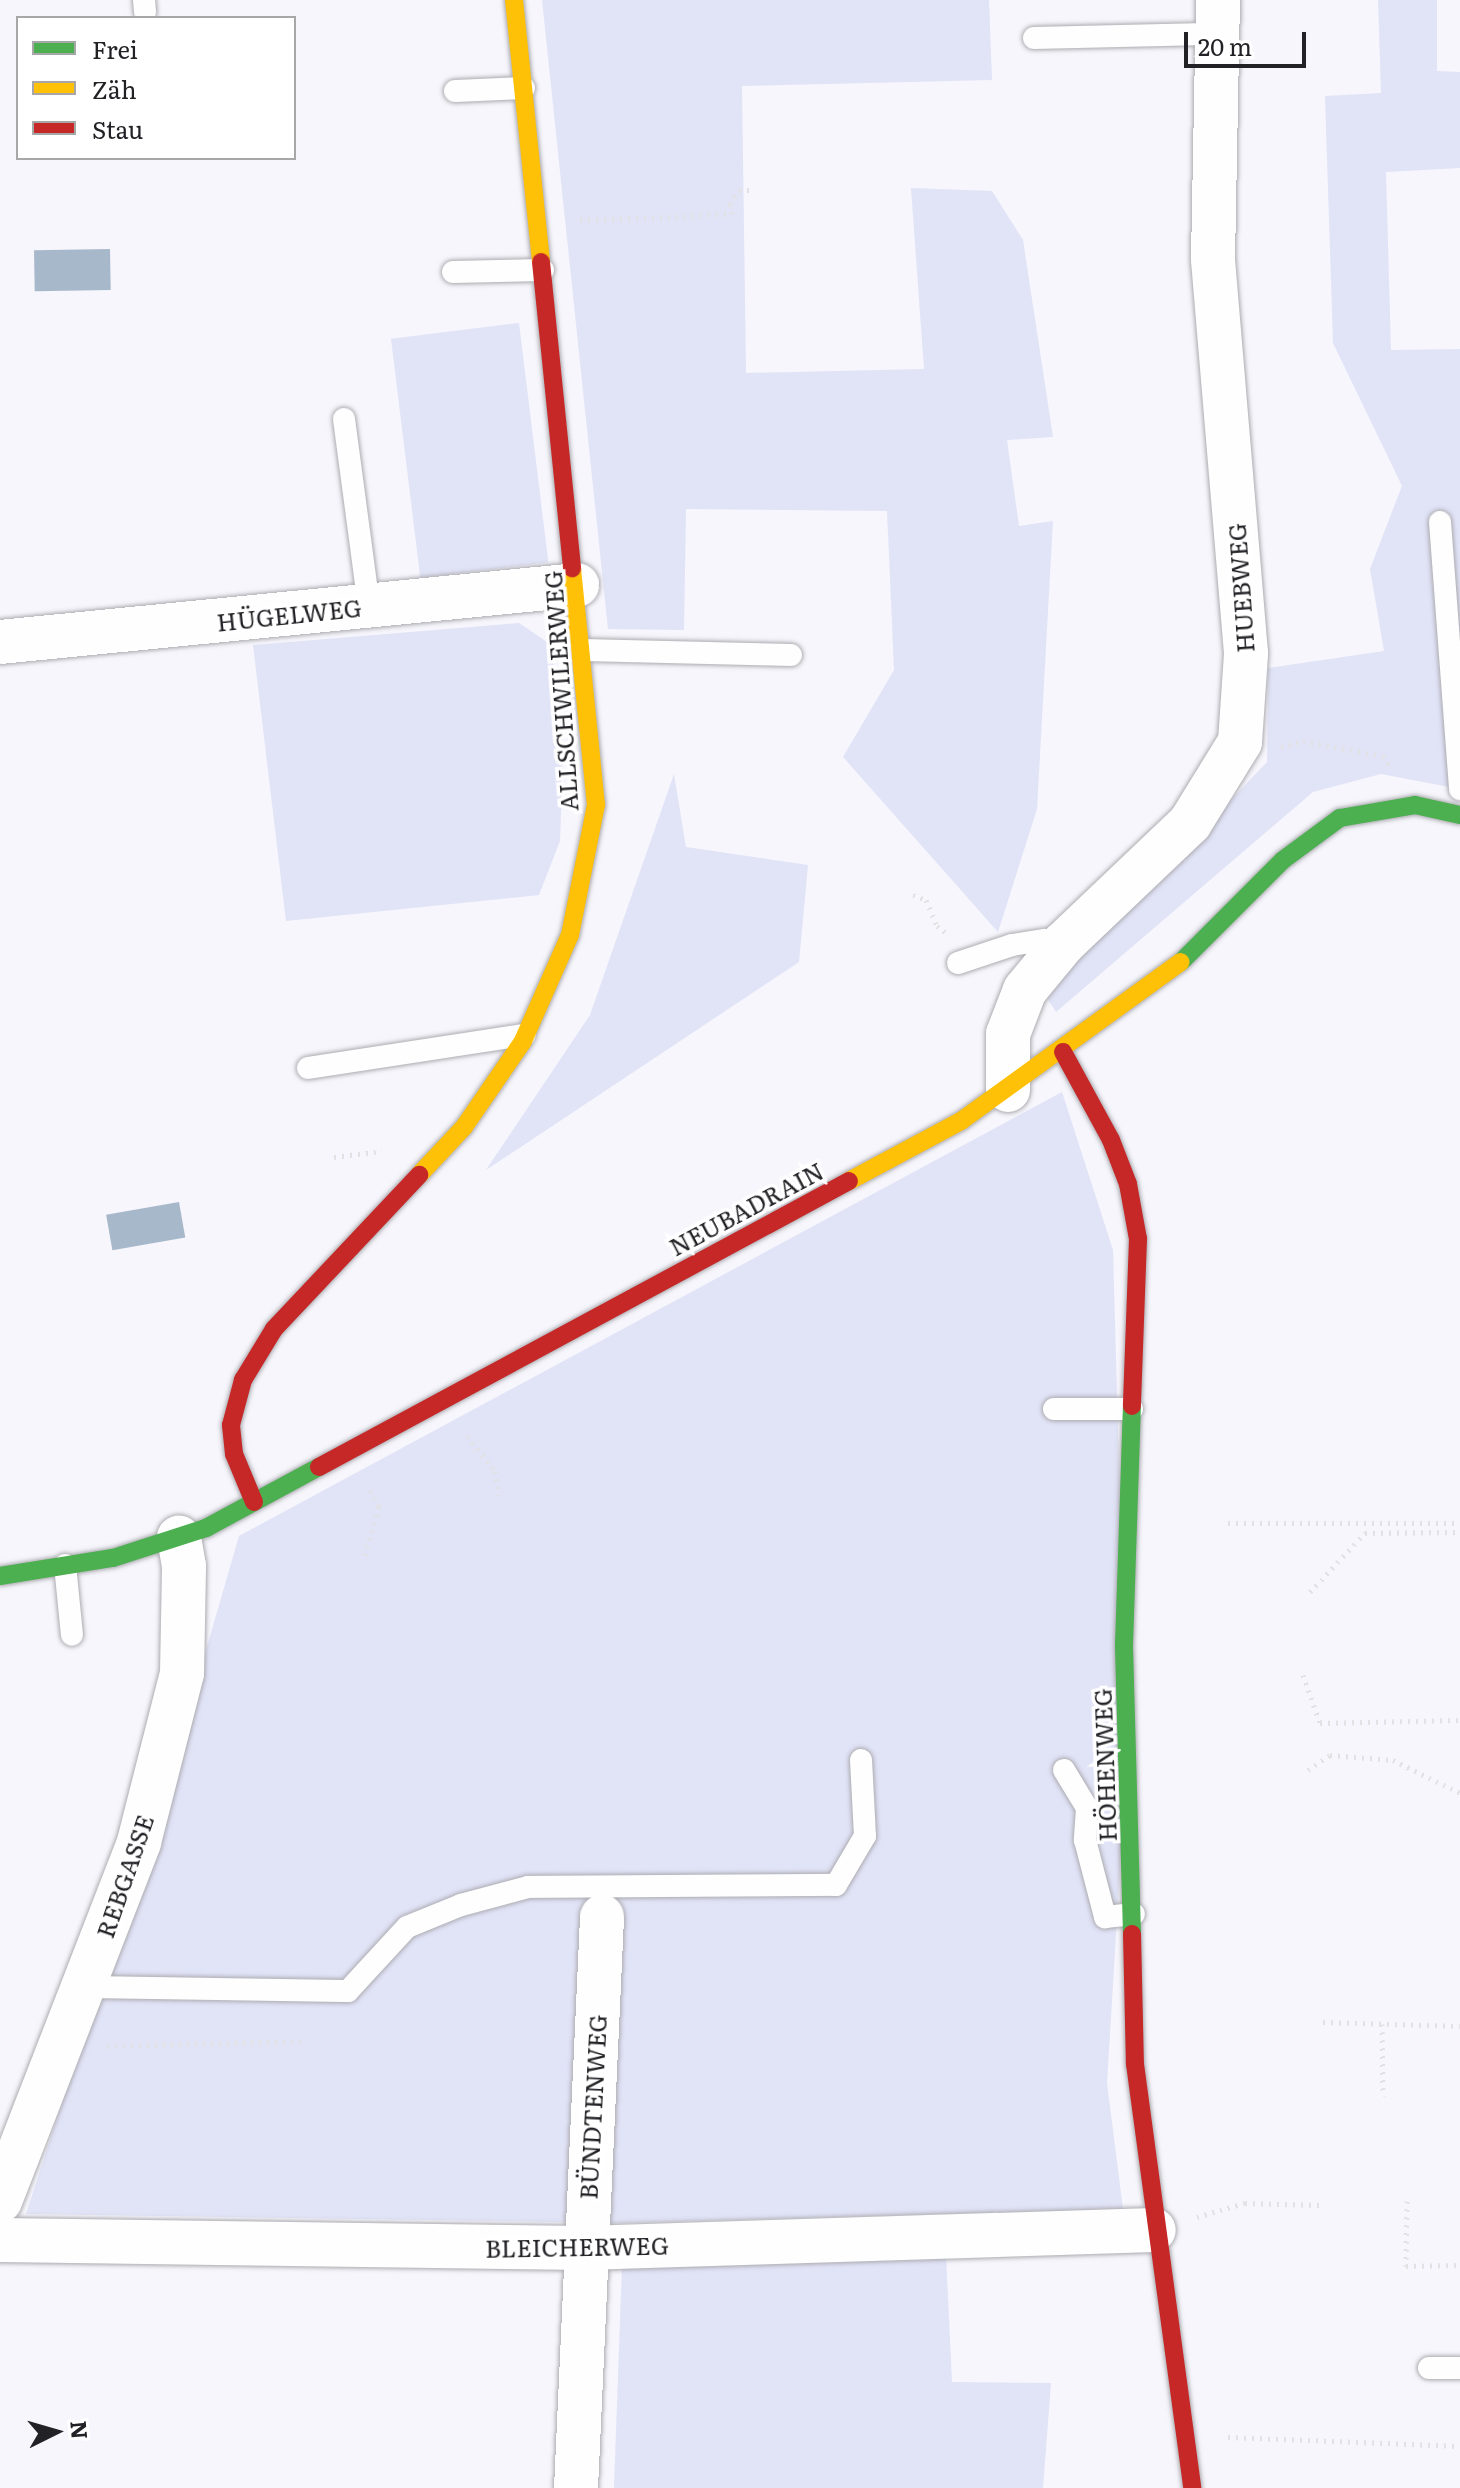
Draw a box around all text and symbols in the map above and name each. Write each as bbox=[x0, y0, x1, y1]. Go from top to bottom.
legend bbox=[16, 16, 296, 160]
scale bar bbox=[1188, 16, 1310, 66]
text: 20 m bbox=[1198, 28, 1252, 63]
text: Frei bbox=[92, 31, 138, 66]
text: Zäh bbox=[92, 71, 137, 106]
text: Stau bbox=[92, 111, 143, 146]
street label: HUEBWEG bbox=[1221, 522, 1259, 654]
street label: ALLSCHWILERWEG bbox=[537, 570, 583, 812]
street label: HÜGELWEG bbox=[215, 592, 363, 636]
street label: NEUBADRAIN bbox=[664, 1155, 828, 1261]
street label: HÖHENWEG bbox=[1087, 1688, 1121, 1842]
street label: REBGASSE bbox=[90, 1811, 158, 1941]
street label: BÜNDTENWEG bbox=[573, 2014, 611, 2200]
street label: BLEICHERWEG bbox=[485, 2230, 669, 2262]
north arrow bbox=[16, 2392, 96, 2472]
text: N bbox=[63, 2419, 98, 2441]

